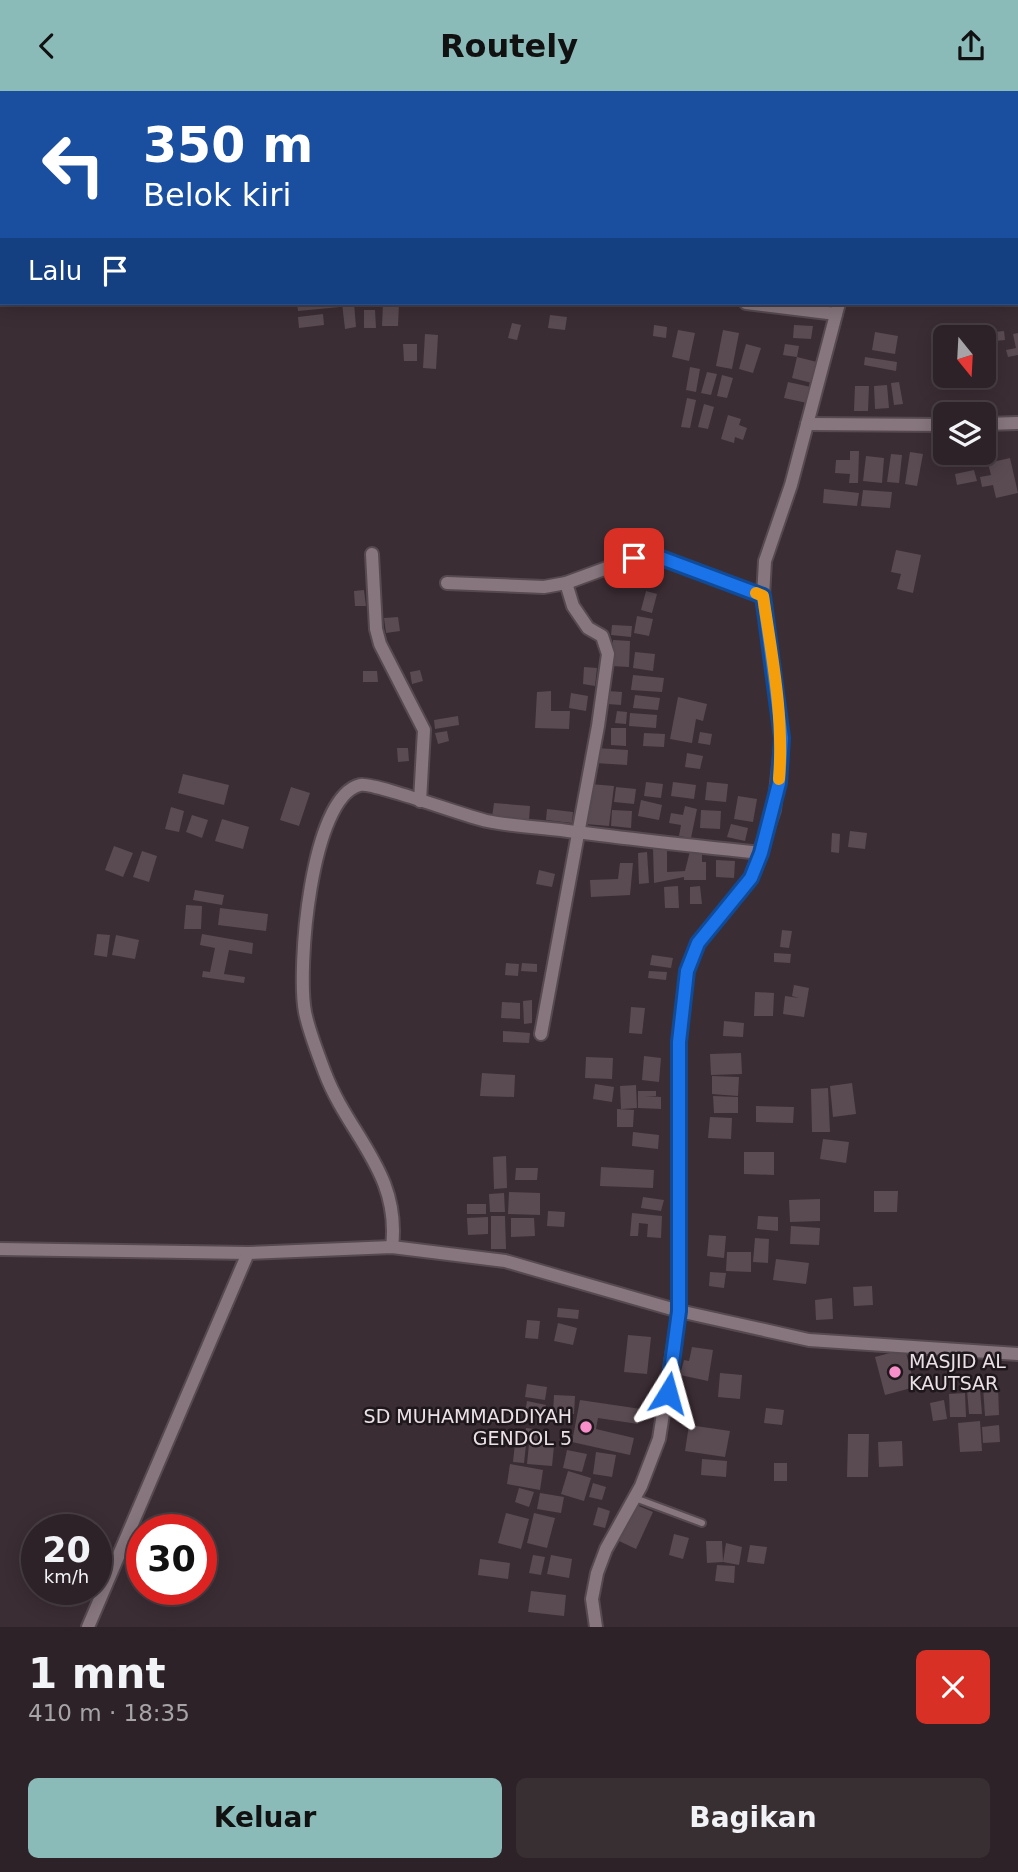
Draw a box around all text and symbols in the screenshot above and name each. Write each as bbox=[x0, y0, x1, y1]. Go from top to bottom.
icon: back bbox=[28, 27, 66, 65]
text: Routely bbox=[440, 27, 578, 65]
icon: share bbox=[952, 27, 990, 65]
text: 350 m bbox=[143, 117, 313, 174]
icon: left bbox=[28, 119, 119, 210]
text: Belok kiri bbox=[143, 176, 291, 214]
icon: arrive bbox=[96, 252, 134, 290]
text: Lalu bbox=[28, 256, 82, 286]
north arrow bbox=[933, 325, 996, 389]
map controls bbox=[933, 325, 996, 465]
button: layers bbox=[933, 402, 996, 465]
pin bbox=[604, 528, 664, 588]
icon: arrive bbox=[615, 539, 653, 577]
place label: MASJID AL KAUTSAR bbox=[909, 1350, 1006, 1394]
position arrow bbox=[631, 1356, 705, 1430]
marker: MASJID AL KAUTSAR bbox=[887, 1364, 903, 1380]
place label: SD MUHAMMADDIYAH GENDOL 5 bbox=[364, 1405, 572, 1449]
marker: SD MUHAMMADDIYAH GENDOL 5 bbox=[578, 1419, 594, 1435]
speed limit sign: 30 bbox=[126, 1514, 217, 1605]
text: 20 bbox=[42, 1530, 91, 1570]
text: km/h bbox=[44, 1566, 89, 1587]
text: 1 mnt bbox=[28, 1649, 166, 1698]
button: close bbox=[916, 1650, 990, 1724]
text: 410 m · 18:35 bbox=[28, 1700, 190, 1726]
button: Keluar bbox=[28, 1778, 502, 1858]
button: Bagikan bbox=[516, 1778, 990, 1858]

